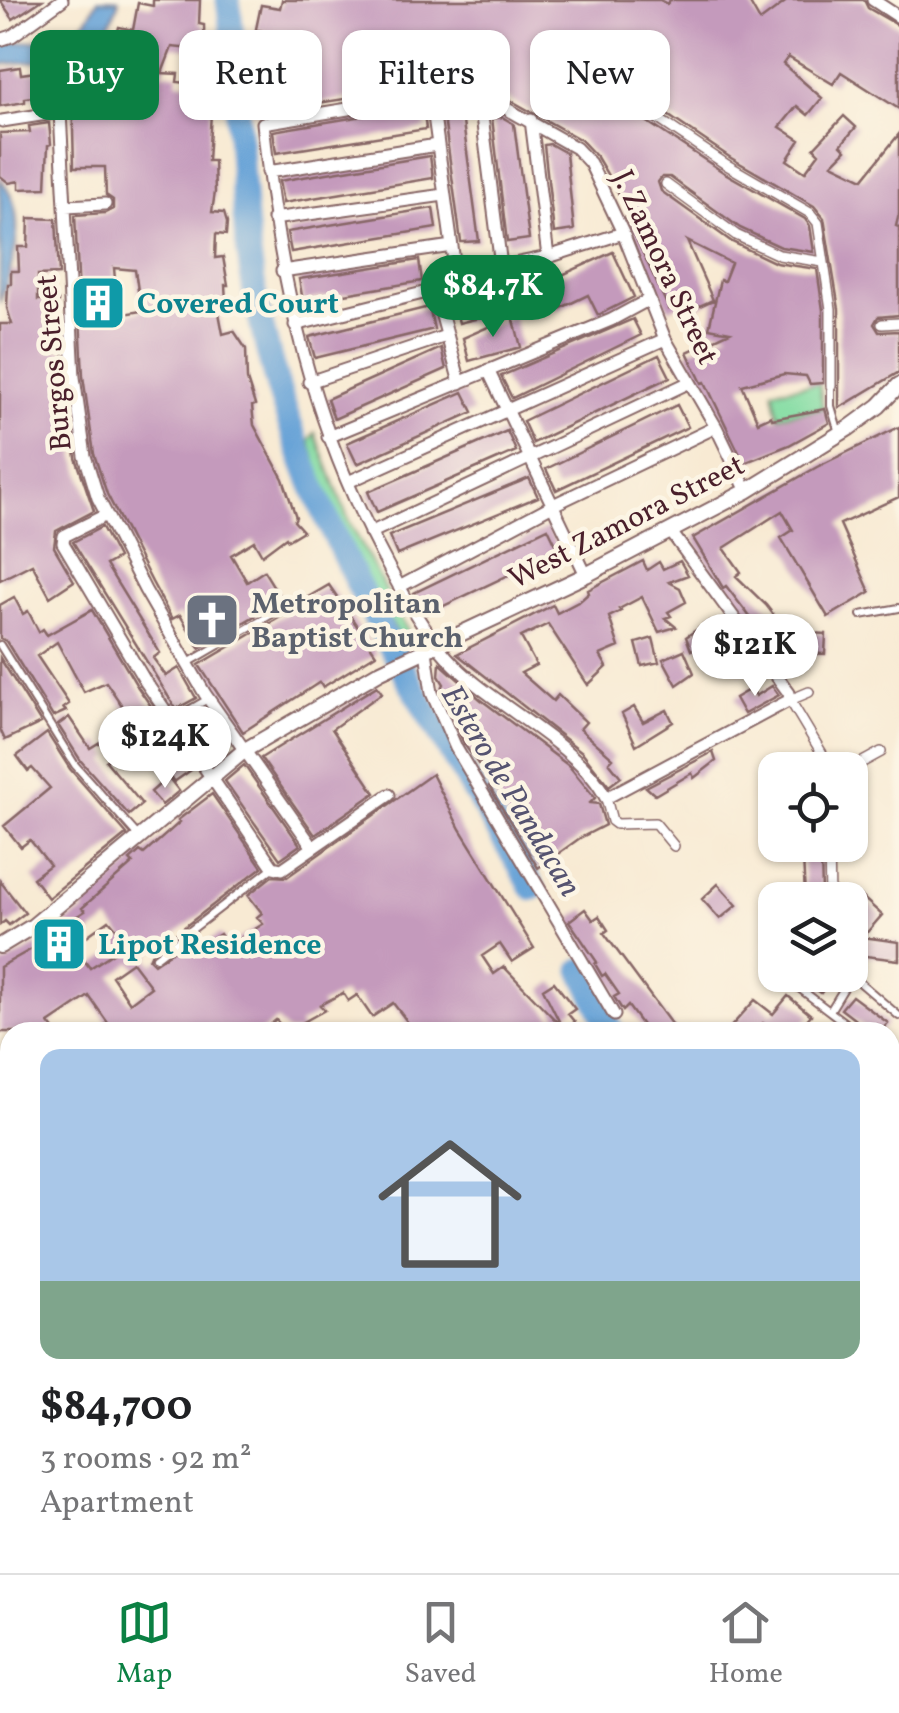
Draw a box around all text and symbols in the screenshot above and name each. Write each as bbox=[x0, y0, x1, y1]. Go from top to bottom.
chip: Buy bbox=[30, 30, 159, 120]
chip: Rent bbox=[179, 30, 322, 120]
chip: Filters bbox=[342, 30, 510, 120]
chip: New bbox=[530, 30, 670, 120]
street label: J. Zamora Street bbox=[601, 164, 728, 372]
pin: $84.7K bbox=[412, 255, 574, 340]
text: $84.7K bbox=[443, 265, 543, 309]
street label: Burgos Street bbox=[26, 273, 84, 453]
building icon: Covered Court bbox=[68, 273, 128, 333]
place label: Covered Court bbox=[137, 284, 339, 326]
street label: West Zamora Street bbox=[502, 445, 752, 600]
place label: Metropolitan Baptist Church bbox=[251, 584, 463, 660]
church icon: Metropolitan Baptist Church bbox=[182, 590, 242, 650]
pin: $121K bbox=[685, 614, 825, 699]
text: $121K bbox=[713, 624, 797, 668]
water label: Estero de Pandacan bbox=[429, 677, 590, 906]
pin: $124K bbox=[95, 706, 235, 791]
text: $124K bbox=[120, 716, 210, 760]
map controls bbox=[758, 752, 868, 992]
button: locate bbox=[758, 752, 868, 862]
button: layers bbox=[758, 882, 868, 992]
building icon: Lipot Residence bbox=[29, 914, 89, 974]
place label: Lipot Residence bbox=[98, 925, 322, 967]
icon: home bbox=[360, 1114, 540, 1294]
text: $84,700 bbox=[40, 1379, 192, 1438]
text: 3 rooms · 92 m² bbox=[40, 1438, 252, 1482]
text: Apartment bbox=[40, 1482, 194, 1526]
tab: Map bbox=[116, 1595, 172, 1694]
tab: Saved bbox=[404, 1595, 477, 1694]
tab: Home bbox=[709, 1595, 783, 1694]

